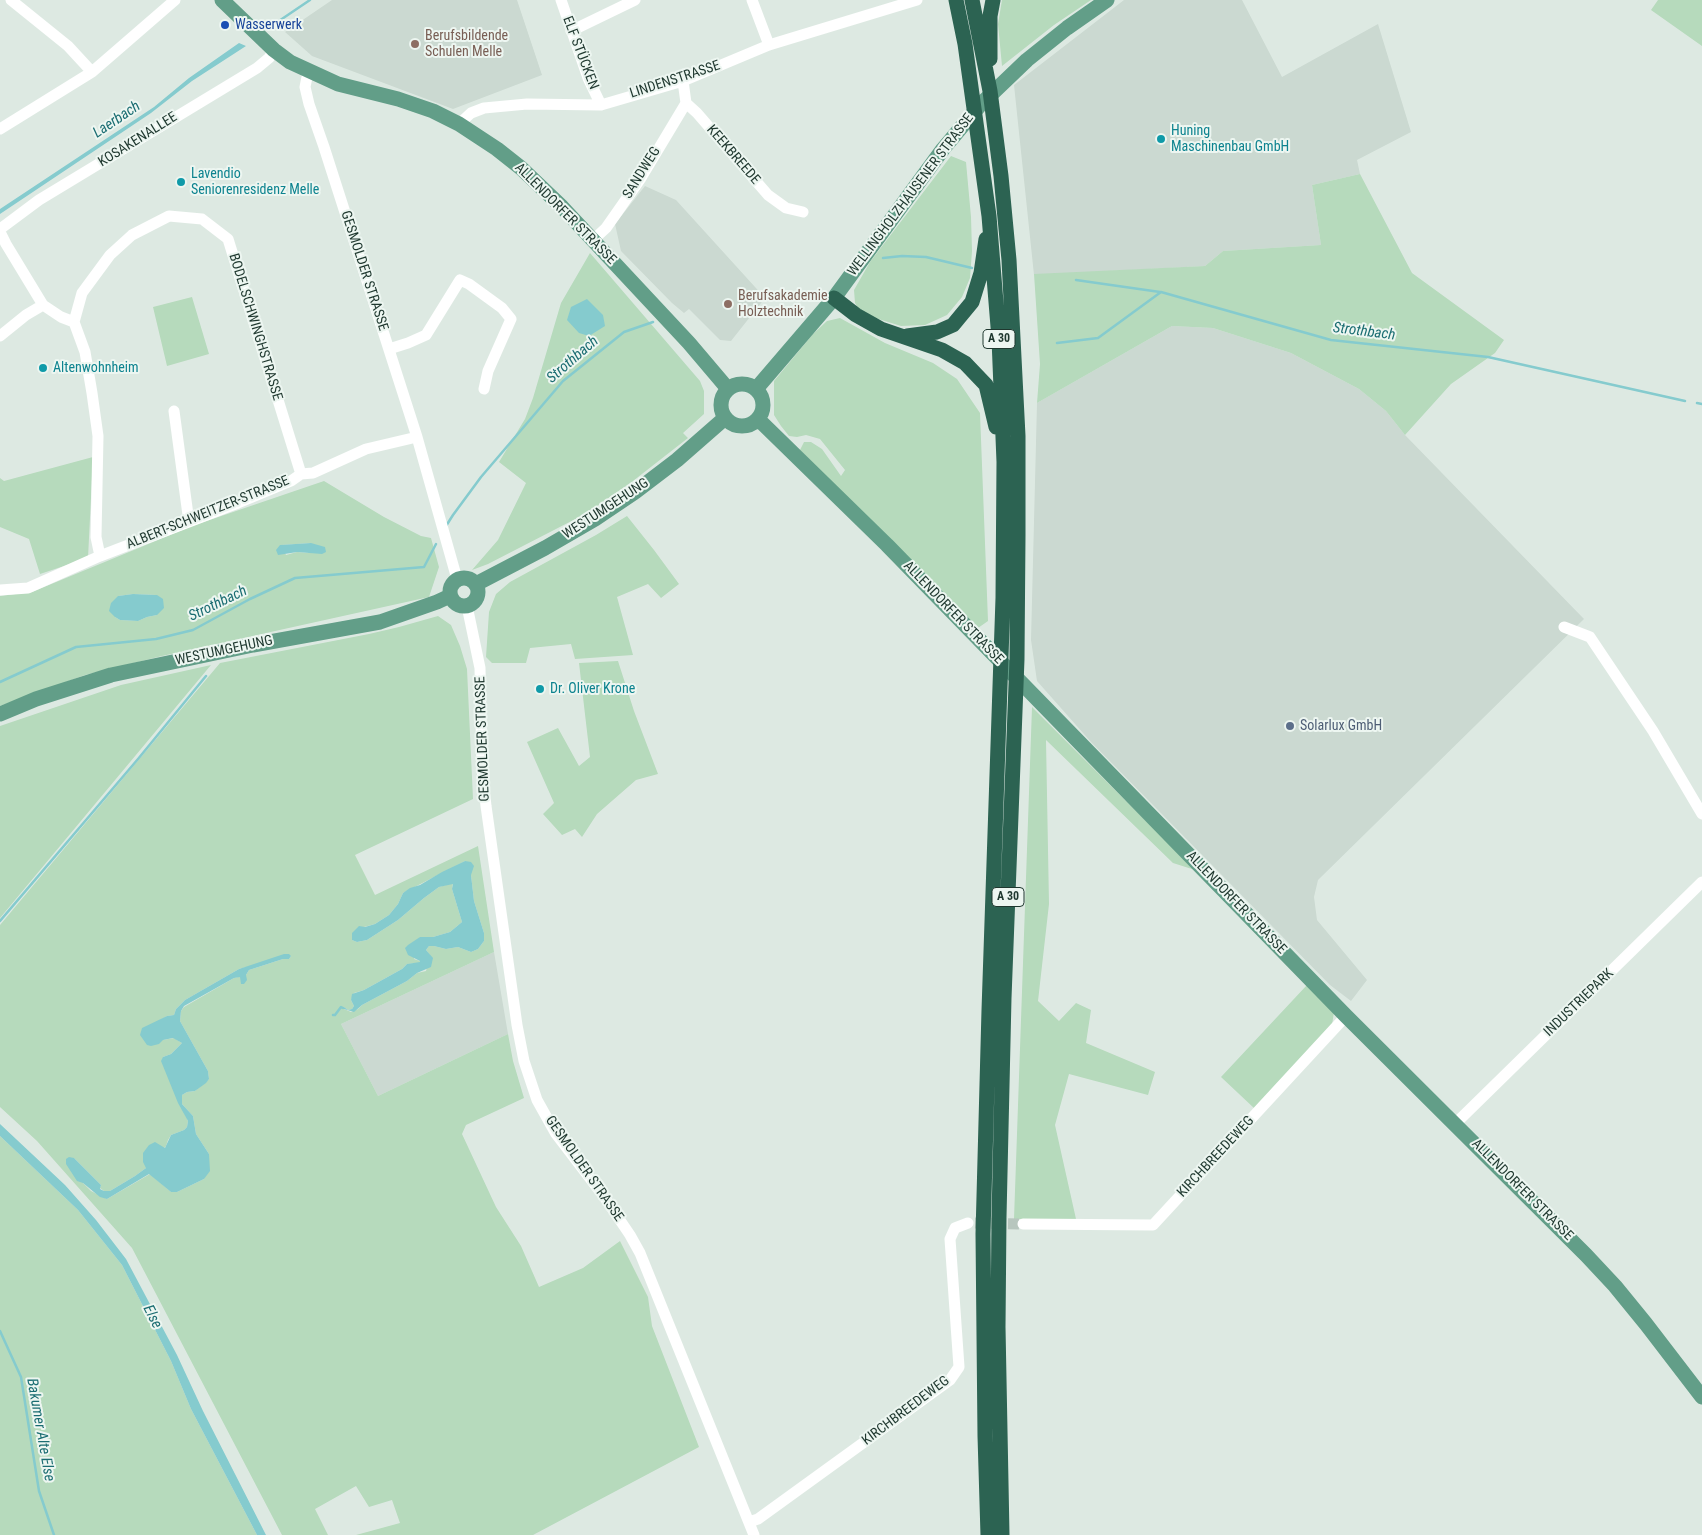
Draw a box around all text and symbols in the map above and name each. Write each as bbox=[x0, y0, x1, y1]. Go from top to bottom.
street label: ELF STÜCKEN bbox=[558, 14, 602, 92]
place label: Wasserwerk bbox=[235, 17, 302, 33]
marker: Wasserwerk bbox=[219, 19, 231, 31]
place label: Berufsbildende Schulen Melle bbox=[425, 28, 508, 60]
marker: Berufsbildende Schulen Melle bbox=[409, 38, 421, 50]
street label: LINDENSTRASSE bbox=[628, 57, 722, 103]
water label: Laerbach bbox=[90, 98, 144, 142]
street label: KOSAKENALLEE bbox=[95, 109, 181, 171]
street label: WELLINGHOLZHAUSENER STRASSE bbox=[844, 110, 978, 280]
street label: KEEKBREEDE bbox=[703, 122, 763, 188]
place label: Huning Maschinenbau GmbH bbox=[1171, 123, 1289, 156]
marker: Huning Maschinenbau GmbH bbox=[1155, 133, 1167, 145]
street label: SANDWEG bbox=[620, 144, 664, 202]
street label: ALLENDORFER STRASSE bbox=[511, 160, 619, 268]
place label: Lavendio Seniorenresidenz Melle bbox=[191, 166, 319, 198]
marker: Lavendio Seniorenresidenz Melle bbox=[175, 176, 187, 188]
street label: GESMOLDER STRASSE bbox=[337, 209, 391, 333]
street label: BODELSCHWINGHSTRASSE bbox=[225, 251, 285, 403]
place label: Berufsakademie Holztechnik bbox=[738, 288, 828, 321]
marker: Berufsakademie Holztechnik bbox=[722, 298, 734, 310]
water label: Strothbach bbox=[1332, 319, 1396, 345]
road number: A 30 bbox=[983, 329, 1015, 348]
water label: Strothbach bbox=[543, 333, 603, 387]
place label: Altenwohnheim bbox=[53, 360, 139, 376]
marker: Altenwohnheim bbox=[37, 362, 49, 374]
street label: ALBERT-SCHWEITZER-STRASSE bbox=[124, 473, 292, 553]
street label: WESTUMGEHUNG bbox=[560, 475, 652, 543]
street label: ALLENDORFER STRASSE bbox=[899, 558, 1007, 668]
water label: Strothbach bbox=[186, 582, 250, 626]
street label: WESTUMGEHUNG bbox=[174, 632, 274, 670]
street label: GESMOLDER STRASSE bbox=[472, 676, 494, 802]
place label: Dr. Oliver Krone bbox=[550, 681, 635, 697]
marker: Dr. Oliver Krone bbox=[534, 683, 546, 695]
place label: Solarlux GmbH bbox=[1300, 718, 1382, 734]
marker: Solarlux GmbH bbox=[1284, 720, 1296, 732]
street label: ALLENDORFER STRASSE bbox=[1182, 848, 1290, 958]
road number: A 30 bbox=[992, 888, 1024, 906]
street label: INDUSTRIEPARK bbox=[1541, 966, 1617, 1040]
street label: GESMOLDER STRASSE bbox=[541, 1113, 627, 1225]
street label: KIRCHBREEDEWEG bbox=[1174, 1113, 1258, 1201]
street label: ALLENDORFER STRASSE bbox=[1468, 1136, 1576, 1244]
water label: Else bbox=[139, 1302, 165, 1332]
street label: KIRCHBREEDEWEG bbox=[859, 1373, 953, 1449]
water label: Bakumer Alte Else bbox=[22, 1377, 58, 1483]

